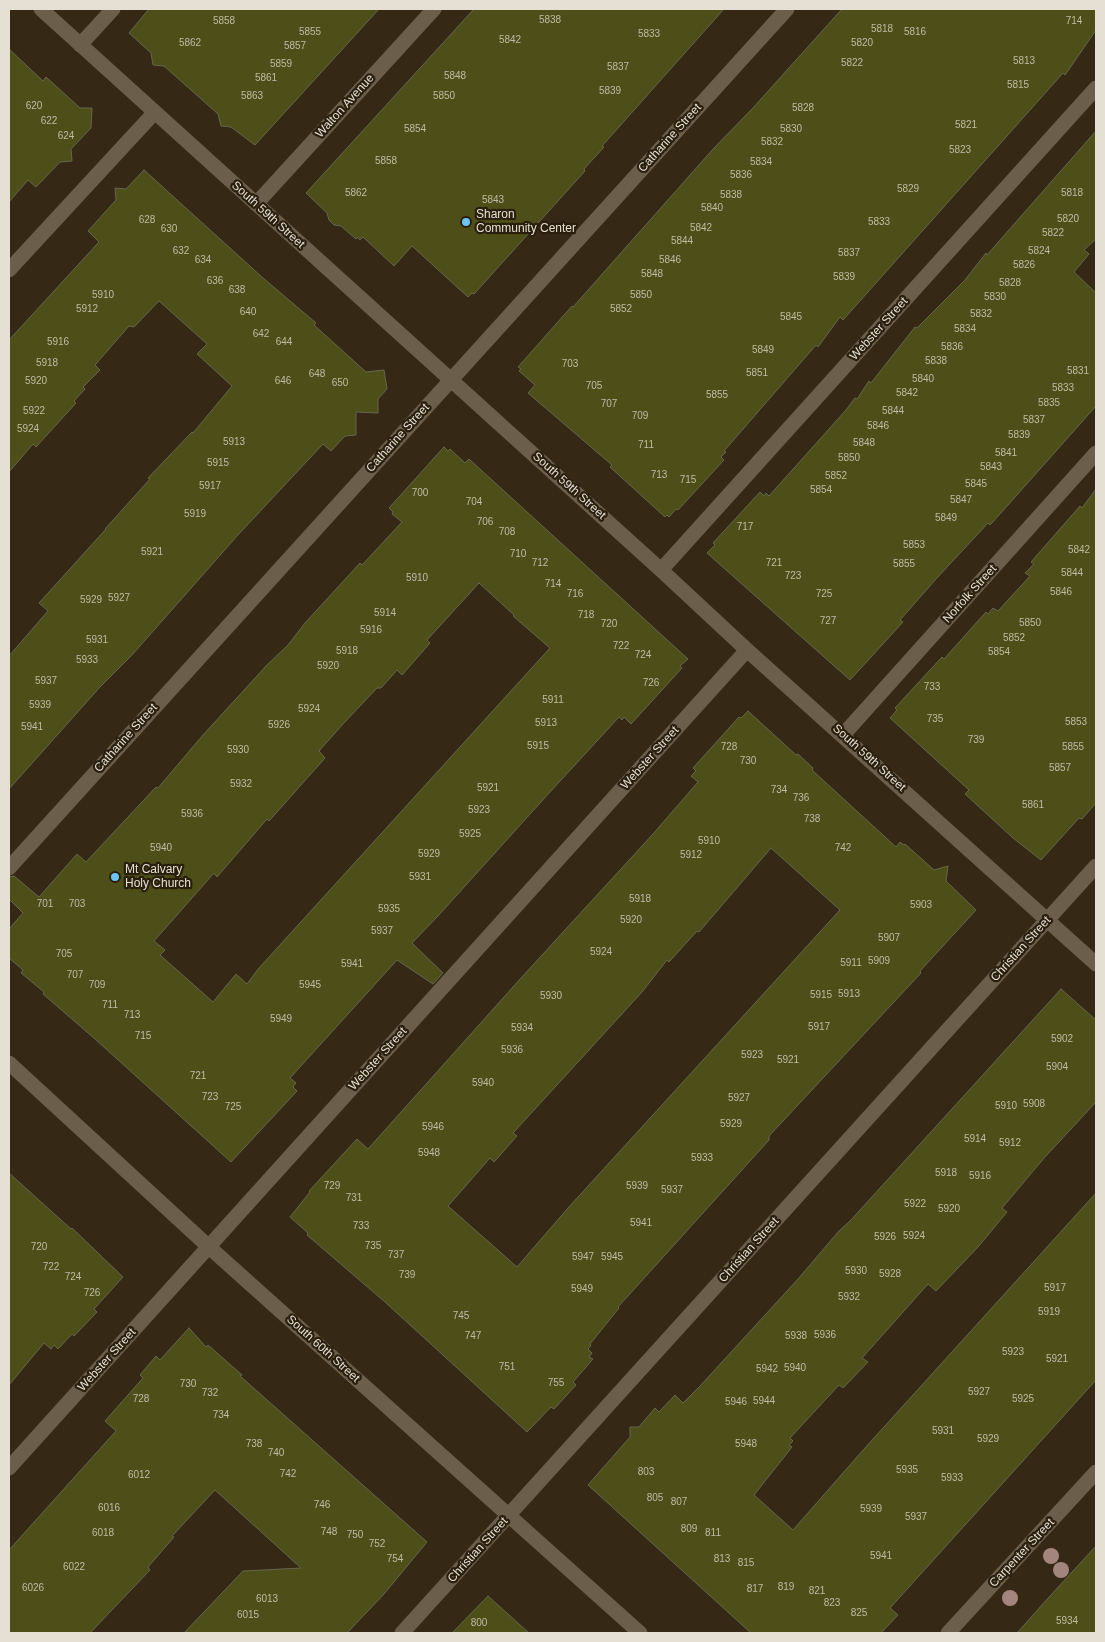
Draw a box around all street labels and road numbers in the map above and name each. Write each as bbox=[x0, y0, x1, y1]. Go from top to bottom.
street label: Walton Avenue bbox=[313, 71, 377, 141]
street label: Catharine Street bbox=[635, 101, 705, 175]
street label: South 59th Street bbox=[228, 178, 308, 252]
street label: Webster Street bbox=[847, 295, 911, 363]
street label: Catharine Street bbox=[363, 401, 433, 475]
street label: South 59th Street bbox=[529, 449, 609, 523]
street label: Norfolk Street bbox=[940, 562, 1000, 626]
street label: Catharine Street bbox=[91, 701, 161, 775]
street label: South 59th Street bbox=[829, 721, 909, 795]
street label: Webster Street bbox=[618, 724, 682, 792]
street label: Christian Street bbox=[988, 913, 1054, 985]
street label: Webster Street bbox=[346, 1025, 410, 1093]
street label: Christian Street bbox=[716, 1214, 782, 1286]
street label: South 60th Street bbox=[283, 1312, 363, 1386]
street label: Webster Street bbox=[75, 1326, 139, 1394]
street label: Christian Street bbox=[445, 1514, 511, 1586]
street label: Carpenter Street bbox=[986, 1516, 1058, 1590]

